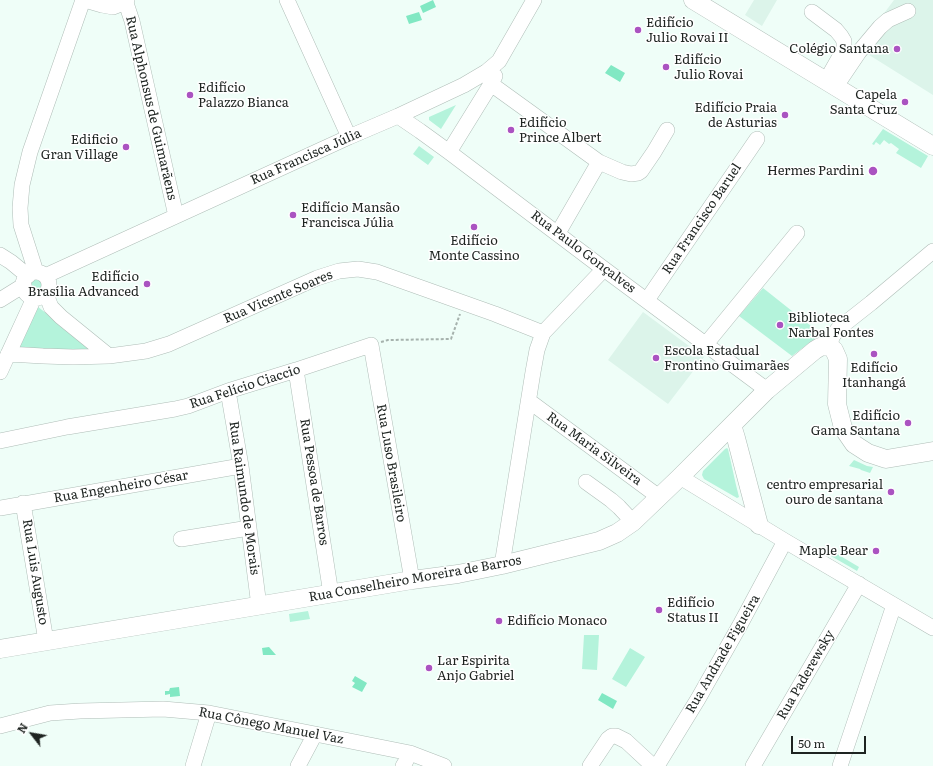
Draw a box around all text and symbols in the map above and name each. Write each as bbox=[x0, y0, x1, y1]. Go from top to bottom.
street label: Rua Alphonsus de Guimarãens bbox=[122, 14, 180, 202]
place label: Edifício Julio Rovai II bbox=[646, 15, 729, 46]
marker: Edifício Julio Rovai II bbox=[633, 25, 643, 35]
place label: Colégio Santana bbox=[789, 41, 889, 57]
marker: Colégio Santana bbox=[892, 44, 902, 54]
place label: Edifício Julio Rovai bbox=[674, 52, 743, 83]
marker: Edifício Julio Rovai bbox=[661, 62, 671, 72]
place label: Edifício Palazzo Bianca bbox=[198, 80, 289, 111]
place label: Capela Santa Cruz bbox=[830, 87, 897, 118]
marker: Edifício Palazzo Bianca bbox=[185, 90, 195, 100]
marker: Capela Santa Cruz bbox=[900, 97, 910, 107]
place label: Edifício Praia de Asturias bbox=[694, 100, 777, 131]
marker: Edifício Praia de Asturias bbox=[780, 110, 790, 120]
place label: Edifício Prince Albert bbox=[519, 115, 601, 146]
marker: Edifício Prince Albert bbox=[506, 125, 516, 135]
street label: Rua Francisca Júlia bbox=[248, 126, 364, 188]
place label: Edificio Gran Village bbox=[41, 132, 118, 163]
marker: Edificio Gran Village bbox=[121, 142, 131, 152]
street label: Rua Francisco Baruel bbox=[659, 161, 745, 277]
place label: Hermes Pardini bbox=[767, 163, 864, 179]
marker: Hermes Pardini bbox=[867, 165, 879, 177]
place label: Edifício Mansão Francisca Júlia bbox=[301, 200, 400, 231]
street label: Rua Paulo Gonçalves bbox=[528, 208, 638, 296]
marker: Edifício Mansão Francisca Júlia bbox=[288, 210, 298, 220]
marker: Edifício Monte Cassino bbox=[469, 222, 479, 232]
place label: Edifício Monte Cassino bbox=[428, 233, 520, 264]
street label: Rua Vicente Soares bbox=[221, 267, 335, 327]
place label: Edifício Brasília Advanced bbox=[28, 269, 139, 300]
marker: Edifício Brasília Advanced bbox=[142, 279, 152, 289]
place label: Biblioteca Narbal Fontes bbox=[788, 310, 874, 341]
marker: Biblioteca Narbal Fontes bbox=[775, 320, 785, 330]
place label: Escola Estadual Frontino Guimarães bbox=[664, 343, 789, 374]
marker: Edifício Itanhangá bbox=[869, 349, 879, 359]
marker: Escola Estadual Frontino Guimarães bbox=[651, 353, 661, 363]
place label: Edifício Itanhangá bbox=[842, 360, 906, 391]
street label: Rua Felício Ciaccio bbox=[188, 362, 302, 412]
street label: Rua Luso Brasileiro bbox=[373, 403, 409, 523]
place label: Edifício Gama Santana bbox=[811, 408, 900, 439]
street label: Rua Maria Silveira bbox=[543, 409, 645, 489]
street label: Rua Pessoa de Barros bbox=[296, 417, 332, 547]
marker: Edifício Gama Santana bbox=[903, 418, 913, 428]
street label: Rua Raimundo de Morais bbox=[225, 420, 263, 576]
street label: Rua Engenheiro César bbox=[53, 467, 189, 507]
place label: centro empresarial ouro de santana bbox=[766, 477, 883, 508]
marker: centro empresarial ouro de santana bbox=[886, 487, 896, 497]
street label: Rua Luis Augusto bbox=[19, 518, 51, 626]
place label: Maple Bear bbox=[799, 543, 868, 559]
marker: Maple Bear bbox=[871, 546, 881, 556]
street label: Rua Conselheiro Moreira de Barros bbox=[307, 553, 523, 605]
street label: Rua Andrade Figueira bbox=[683, 592, 763, 716]
place label: Edifício Status II bbox=[667, 595, 719, 626]
marker: Edifício Status II bbox=[654, 605, 664, 615]
place label: Edifício Monaco bbox=[507, 613, 607, 629]
marker: Edifício Monaco bbox=[494, 616, 504, 626]
street label: Rua Paderewsky bbox=[774, 627, 838, 723]
place label: Lar Espirita Anjo Gabriel bbox=[437, 653, 514, 684]
marker: Lar Espirita Anjo Gabriel bbox=[424, 663, 434, 673]
street label: Rua Cônego Manuel Vaz bbox=[197, 704, 345, 748]
north arrow bbox=[12, 714, 52, 754]
text: N bbox=[12, 720, 31, 736]
scale bar bbox=[793, 728, 868, 754]
text: 50 m bbox=[798, 734, 825, 752]

